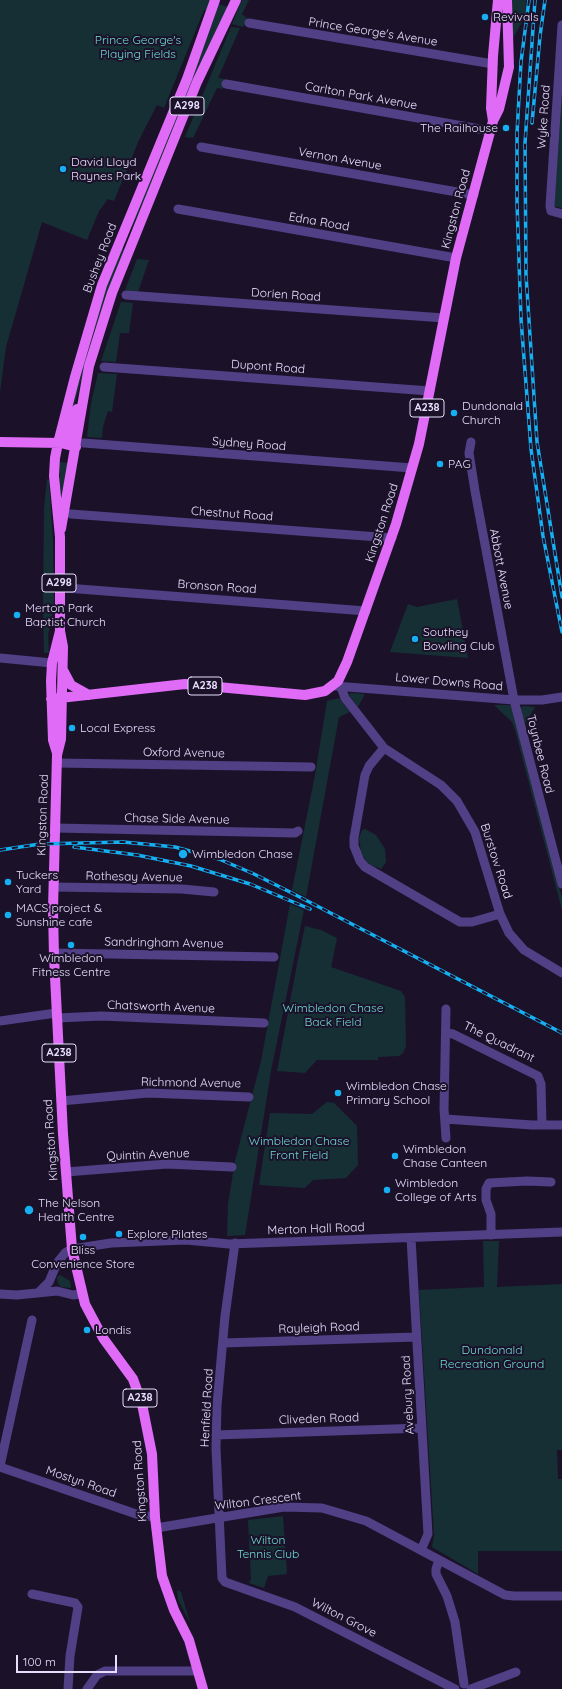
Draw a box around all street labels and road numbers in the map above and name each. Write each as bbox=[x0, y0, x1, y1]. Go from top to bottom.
street label: Prince George's Avenue bbox=[307, 15, 439, 49]
street label: Carlton Park Avenue bbox=[304, 79, 418, 113]
street label: Wyke Road bbox=[535, 84, 553, 150]
road number: A298 bbox=[170, 97, 204, 115]
street label: Vernon Avenue bbox=[297, 145, 383, 173]
street label: Kingston Road bbox=[438, 168, 474, 250]
street label: Edna Road bbox=[288, 210, 350, 234]
street label: Bushey Road bbox=[80, 221, 120, 295]
street label: Dorien Road bbox=[251, 285, 321, 305]
street label: Dupont Road bbox=[231, 357, 305, 377]
road number: A238 bbox=[410, 399, 444, 417]
street label: Sydney Road bbox=[211, 434, 287, 454]
street label: Kingston Road bbox=[363, 482, 401, 564]
street label: Chestnut Road bbox=[191, 504, 273, 524]
street label: Abbott Avenue bbox=[486, 527, 516, 611]
road number: A298 bbox=[42, 574, 76, 592]
street label: Bronson Road bbox=[177, 577, 257, 597]
street label: Lower Downs Road bbox=[395, 670, 503, 694]
road number: A238 bbox=[188, 677, 222, 695]
street label: Toynbee Road bbox=[523, 713, 557, 795]
street label: Oxford Avenue bbox=[143, 745, 225, 761]
street label: Kingston Road bbox=[34, 774, 52, 856]
street label: Chase Side Avenue bbox=[124, 811, 230, 827]
street label: Burstow Road bbox=[477, 822, 515, 900]
street label: Rothesay Avenue bbox=[85, 869, 183, 885]
street label: Sandringham Avenue bbox=[104, 935, 224, 951]
street label: Chatsworth Avenue bbox=[107, 998, 215, 1016]
street label: The Quadrant bbox=[461, 1019, 537, 1065]
road number: A238 bbox=[42, 1044, 76, 1062]
street label: Richmond Avenue bbox=[141, 1075, 241, 1091]
street label: Kingston Road bbox=[41, 1099, 61, 1181]
street label: Quintin Avenue bbox=[106, 1146, 190, 1164]
street label: Merton Hall Road bbox=[267, 1220, 365, 1238]
street label: Rayleigh Road bbox=[278, 1319, 360, 1337]
street label: Avebury Road bbox=[399, 1355, 417, 1435]
street label: Henfield Road bbox=[198, 1368, 216, 1448]
road number: A238 bbox=[123, 1389, 157, 1407]
street label: Cliveden Road bbox=[279, 1410, 359, 1428]
street label: Kingston Road bbox=[130, 1440, 150, 1522]
street label: Mostyn Road bbox=[44, 1463, 118, 1501]
street label: Wilton Crescent bbox=[214, 1489, 302, 1513]
street label: Wilton Grove bbox=[309, 1595, 379, 1641]

